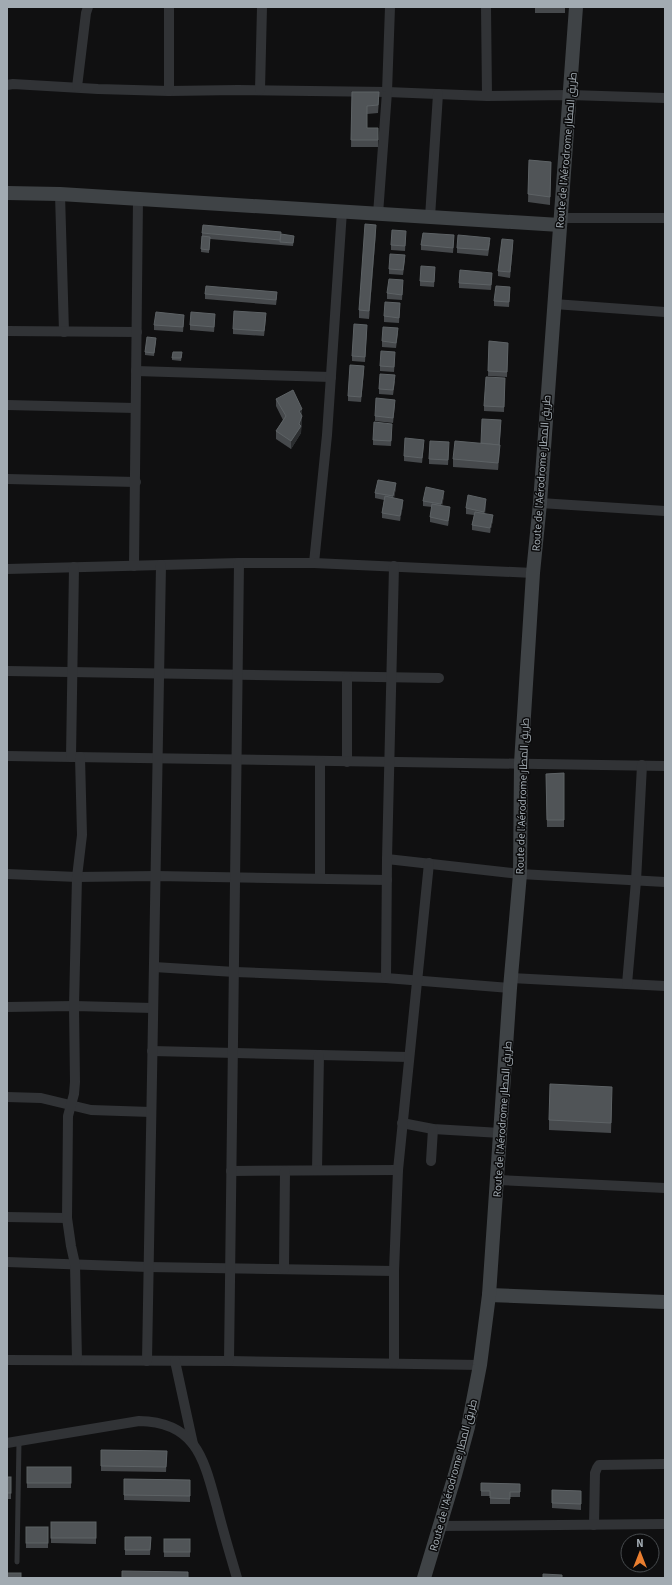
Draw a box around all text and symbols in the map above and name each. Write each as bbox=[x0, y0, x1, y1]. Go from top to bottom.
street label: Route de l'Aérodrome طريق المطار bbox=[552, 71, 581, 229]
street label: Route de l'Aérodrome طريق المطار bbox=[529, 394, 554, 552]
street label: Route de l'Aérodrome طريق المطار bbox=[512, 717, 533, 875]
street label: Route de l'Aérodrome طريق المطار bbox=[490, 1040, 515, 1198]
street label: Route de l'Aérodrome طريق المطار bbox=[426, 1397, 481, 1553]
north arrow bbox=[620, 1533, 660, 1573]
text: N bbox=[636, 1536, 644, 1551]

